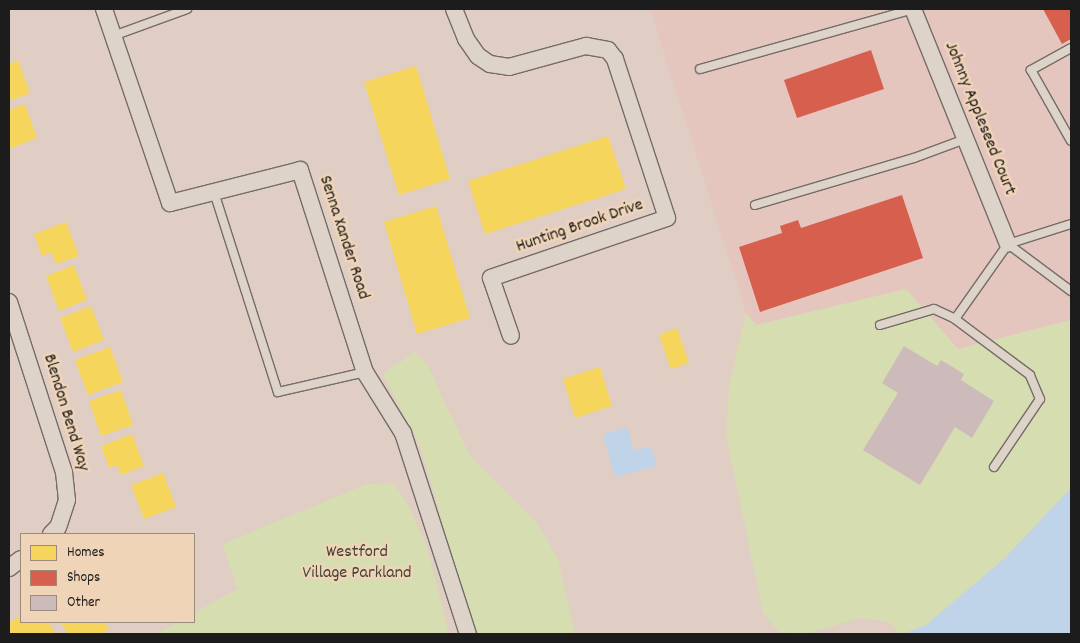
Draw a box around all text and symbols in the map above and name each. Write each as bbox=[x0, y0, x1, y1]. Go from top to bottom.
street label: Johnny Appleseed Court bbox=[938, 39, 1020, 199]
street label: Senna Xander Road bbox=[313, 173, 373, 303]
street label: Hunting Brook Drive bbox=[514, 195, 646, 259]
street label: Blendon Bend Way bbox=[37, 352, 93, 474]
legend bbox=[20, 533, 195, 623]
text: Homes bbox=[67, 542, 105, 564]
park label: Westford Village Parkland bbox=[302, 543, 412, 586]
text: Shops bbox=[67, 567, 100, 589]
text: Other bbox=[67, 592, 100, 614]

